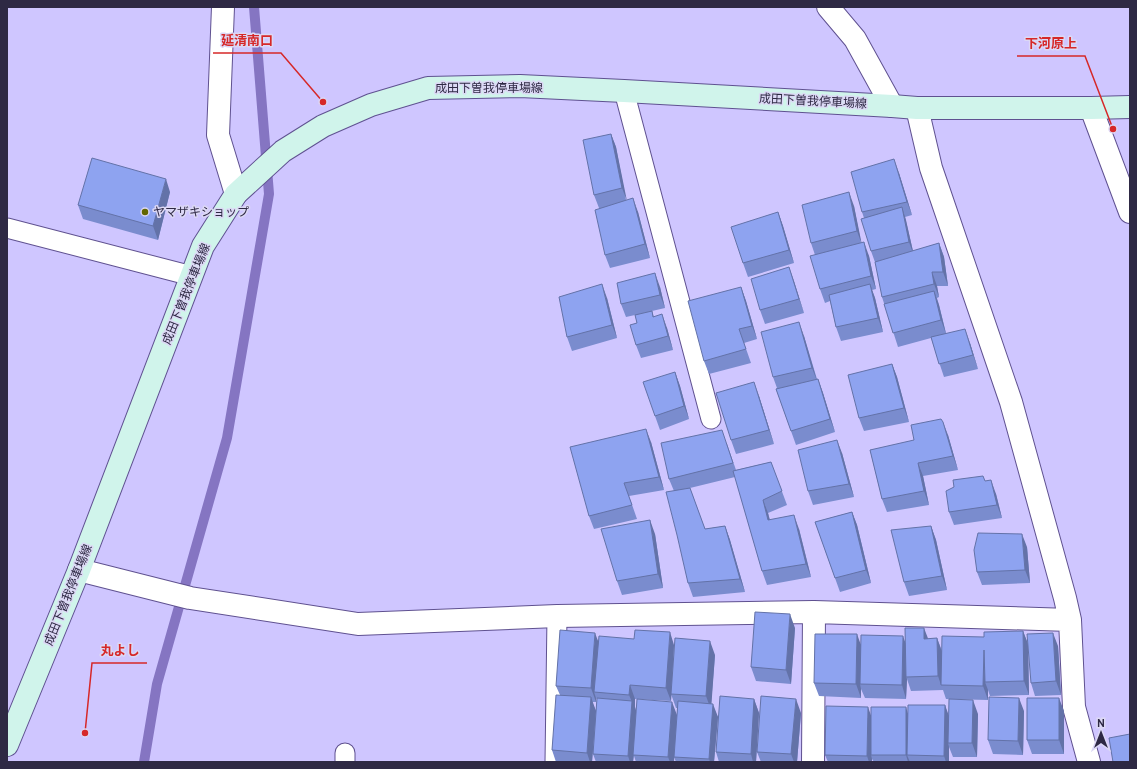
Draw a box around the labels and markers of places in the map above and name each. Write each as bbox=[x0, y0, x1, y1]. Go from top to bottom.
callout: 延清南口 bbox=[213, 28, 281, 53]
callout: 下河原上 bbox=[1017, 31, 1085, 56]
place label: ヤマザキショップ bbox=[153, 205, 249, 221]
marker: ヤマザキショップ bbox=[140, 207, 150, 217]
callout: 丸よし bbox=[92, 638, 147, 663]

